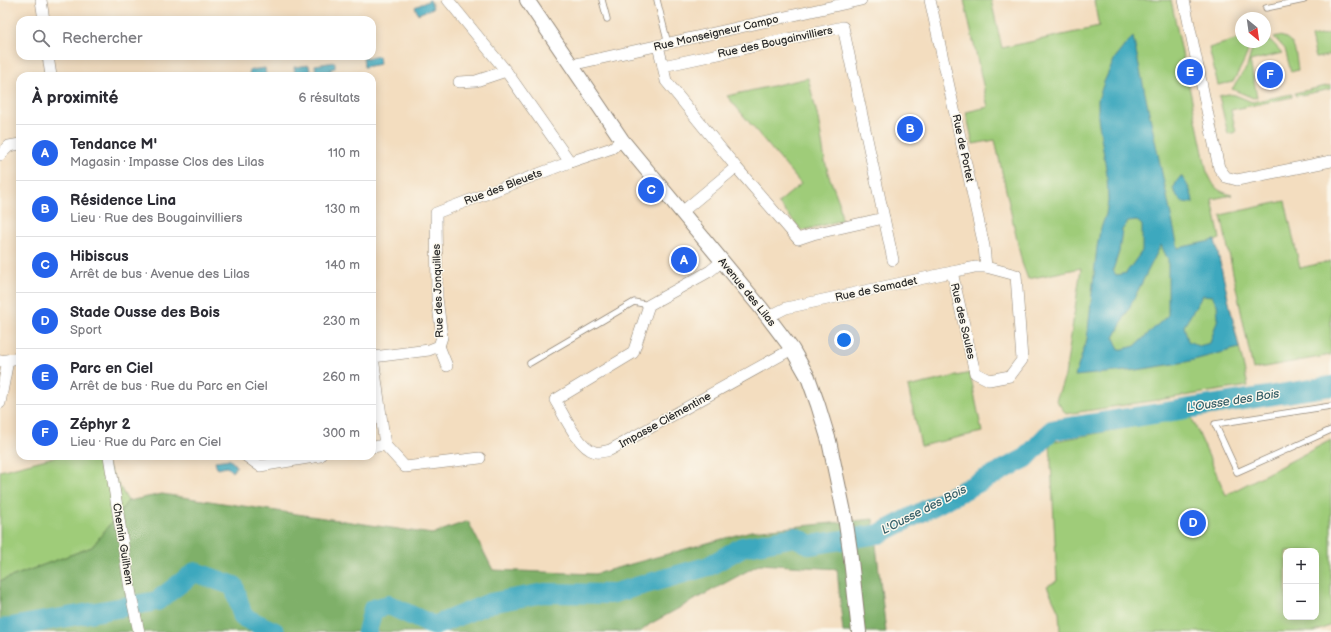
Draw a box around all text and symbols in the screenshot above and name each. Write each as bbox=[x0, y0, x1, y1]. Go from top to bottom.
street label: Rue Monseigneur Campo bbox=[652, 12, 780, 54]
north arrow bbox=[1235, 12, 1271, 48]
search box bbox=[16, 16, 376, 60]
street label: Rue des Bougainvilliers bbox=[716, 23, 834, 61]
icon: search bbox=[30, 27, 52, 49]
text: Rechercher bbox=[62, 29, 142, 48]
pin: E bbox=[1177, 57, 1203, 87]
pin: F bbox=[1257, 60, 1283, 90]
text: À proximité bbox=[32, 88, 118, 108]
text: 6 résultats bbox=[298, 90, 360, 106]
street label: Rue de Portet bbox=[949, 113, 977, 184]
pin: B bbox=[897, 114, 923, 144]
text: Tendance M' bbox=[70, 135, 157, 154]
text: A bbox=[41, 145, 49, 161]
text: 110 m bbox=[328, 145, 360, 161]
text: Magasin · Impasse Clos des Lilas bbox=[70, 154, 264, 170]
street label: Rue des Bleuets bbox=[462, 166, 544, 208]
pin: C bbox=[638, 175, 664, 205]
text: Résidence Lina bbox=[70, 191, 176, 210]
text: B bbox=[40, 201, 50, 217]
text: 130 m bbox=[325, 201, 360, 217]
text: Lieu · Rue des Bougainvilliers bbox=[70, 210, 242, 226]
street label: Rue des Jonquilles bbox=[430, 243, 446, 338]
pin: A bbox=[671, 245, 697, 275]
text: Hibiscus bbox=[70, 247, 129, 266]
street label: Avenue des Lilas bbox=[715, 255, 779, 329]
text: C bbox=[40, 257, 50, 273]
text: 140 m bbox=[325, 257, 360, 273]
text: Arrêt de bus · Avenue des Lilas bbox=[70, 266, 250, 282]
street label: Rue de Samadet bbox=[834, 274, 919, 304]
street label: Rue des Saules bbox=[948, 282, 978, 361]
text: Stade Ousse des Bois bbox=[70, 303, 220, 322]
text: D bbox=[40, 313, 50, 329]
text: 230 m bbox=[323, 313, 360, 329]
text: Sport bbox=[70, 322, 102, 338]
your location bbox=[834, 330, 854, 350]
text: Parc en Ciel bbox=[70, 359, 153, 378]
text: E bbox=[41, 369, 49, 385]
text: 260 m bbox=[322, 369, 360, 385]
text: Arrêt de bus · Rue du Parc en Ciel bbox=[70, 378, 268, 394]
water label: L'Ousse des Bois bbox=[1186, 386, 1280, 416]
street label: Impasse Clémentine bbox=[617, 389, 714, 451]
text: Zéphyr 2 bbox=[70, 415, 131, 434]
text: F bbox=[41, 425, 49, 441]
text: 300 m bbox=[322, 425, 360, 441]
text: Lieu · Rue du Parc en Ciel bbox=[70, 434, 221, 450]
water label: L'Ousse des Bois bbox=[879, 482, 969, 538]
street label: Chemin Guilhem bbox=[110, 502, 136, 586]
pin: D bbox=[1180, 508, 1206, 538]
map controls bbox=[1283, 548, 1319, 620]
button: + bbox=[1283, 548, 1319, 584]
button: − bbox=[1283, 584, 1319, 620]

